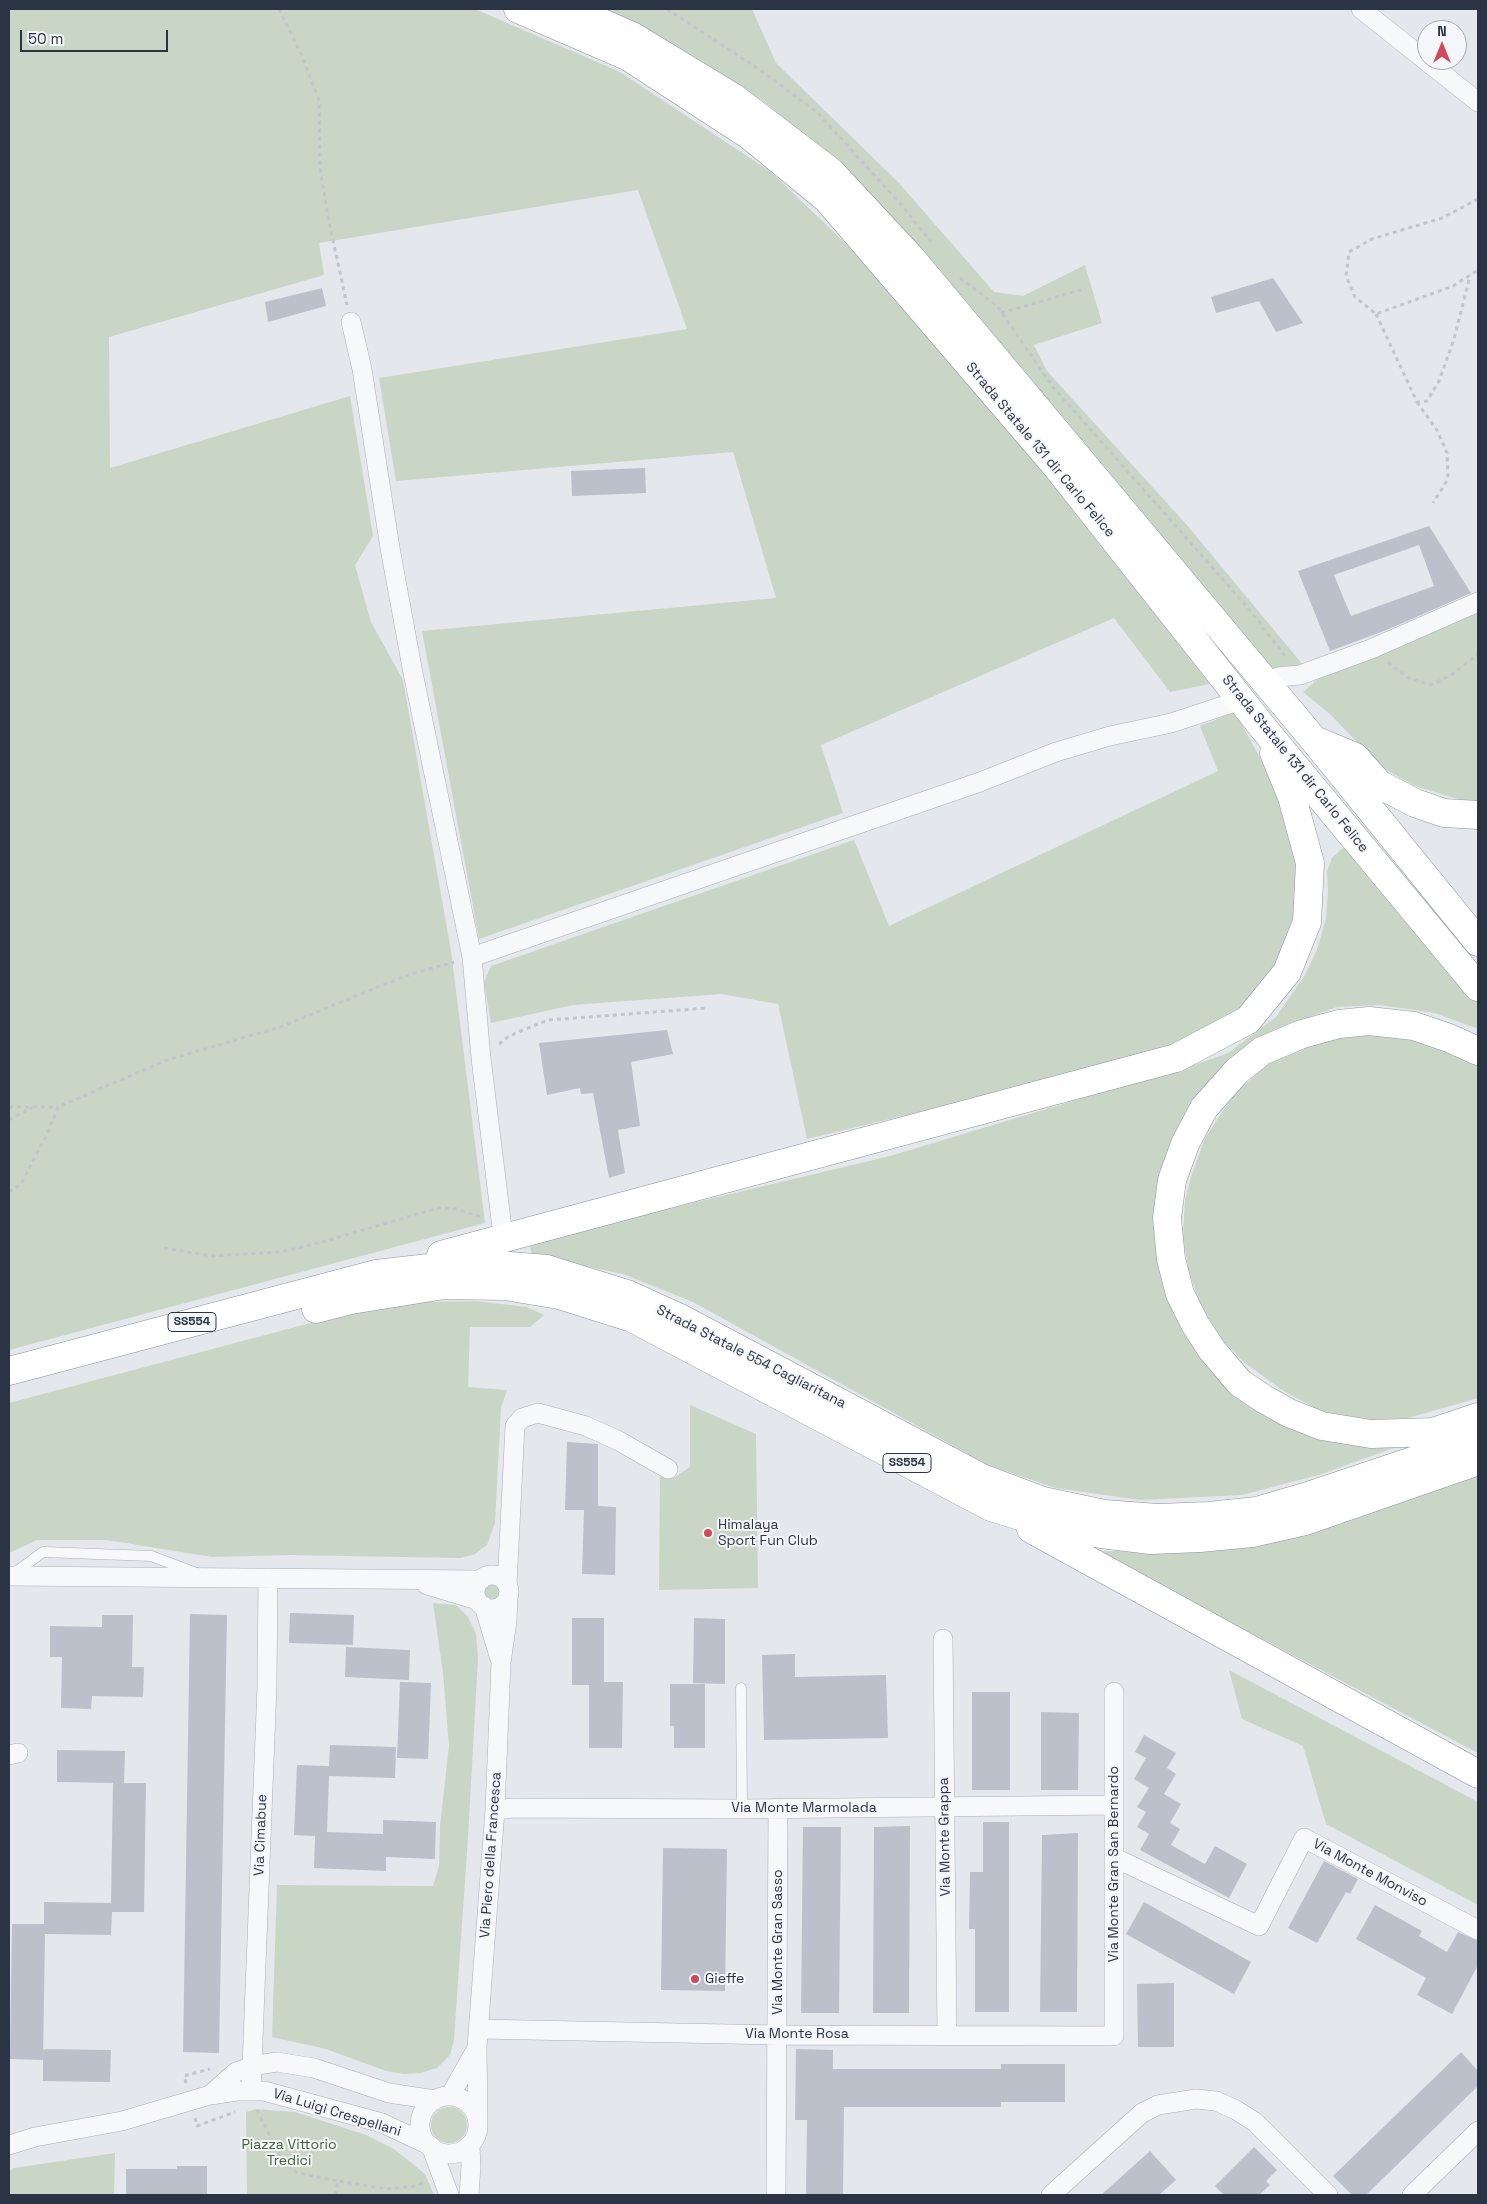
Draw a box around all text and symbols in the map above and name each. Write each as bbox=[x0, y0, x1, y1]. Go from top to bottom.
scale bar bbox=[22, 20, 170, 52]
north arrow bbox=[1417, 20, 1467, 70]
text: N bbox=[1437, 22, 1447, 40]
text: 50 m bbox=[28, 29, 63, 48]
street label: Strada Statale 131 dir Carlo Felice bbox=[962, 359, 1118, 541]
street label: Strada Statale 131 dir Carlo Felice bbox=[1218, 672, 1372, 856]
street label: Strada Statale 554 Cagliaritana bbox=[653, 1302, 849, 1412]
road number: SS554 bbox=[168, 1312, 216, 1331]
road number: SS554 bbox=[883, 1454, 931, 1472]
place label: Himalaya Sport Fun Club bbox=[718, 1517, 818, 1550]
marker: Himalaya Sport Fun Club bbox=[702, 1527, 714, 1539]
street label: Via Monte Gran San Bernardo bbox=[1106, 1766, 1122, 1962]
street label: Via Piero della Francesca bbox=[477, 1771, 505, 1939]
street label: Via Monte Grappa bbox=[936, 1777, 954, 1897]
street label: Via Cimabue bbox=[251, 1794, 271, 1876]
street label: Via Monte Marmolada bbox=[731, 1800, 877, 1816]
street label: Via Monte Monviso bbox=[1310, 1836, 1430, 1910]
street label: Via Monte Gran Sasso bbox=[770, 1869, 786, 2015]
place label: Gieffe bbox=[705, 1971, 744, 1987]
marker: Gieffe bbox=[689, 1973, 701, 1985]
street label: Via Monte Rosa bbox=[745, 2026, 849, 2042]
street label: Via Luigi Crespellani bbox=[271, 2085, 403, 2141]
park label: Piazza Vittorio Tredici bbox=[241, 2137, 337, 2170]

